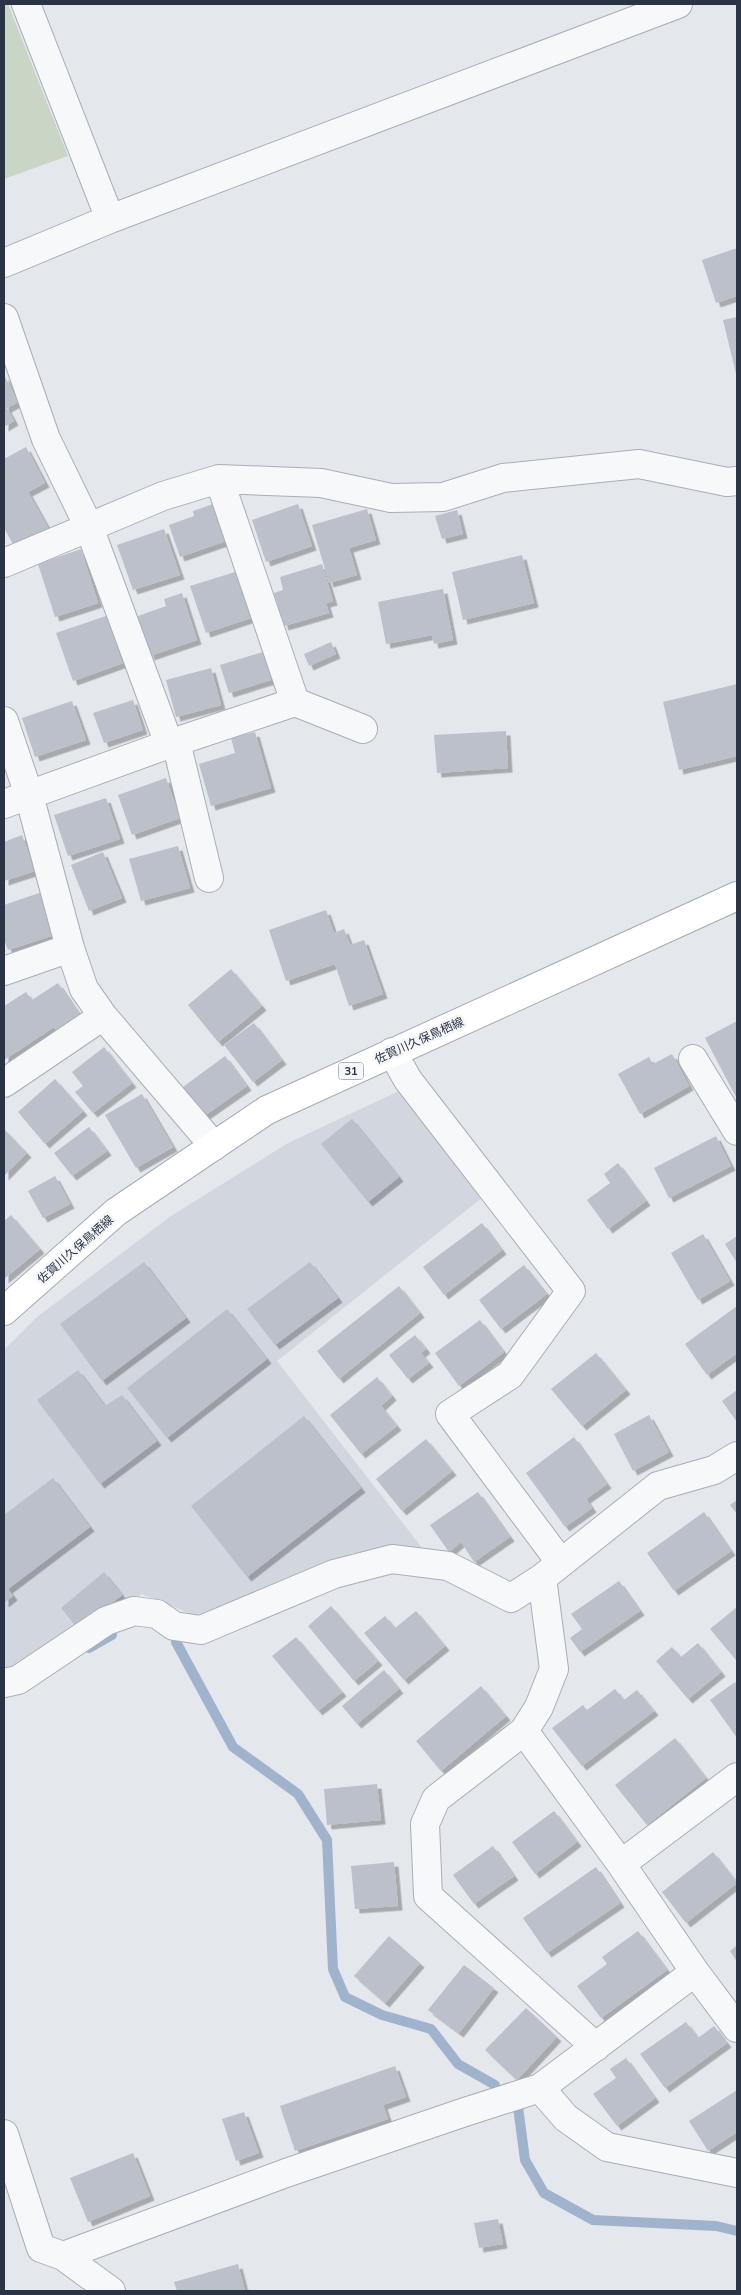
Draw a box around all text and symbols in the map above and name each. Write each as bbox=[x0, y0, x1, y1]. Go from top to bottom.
street label: 佐賀川久保鳥栖線 bbox=[372, 1014, 466, 1066]
road number: 31 bbox=[338, 1062, 364, 1080]
street label: 佐賀川久保鳥栖線 bbox=[34, 1212, 116, 1286]

